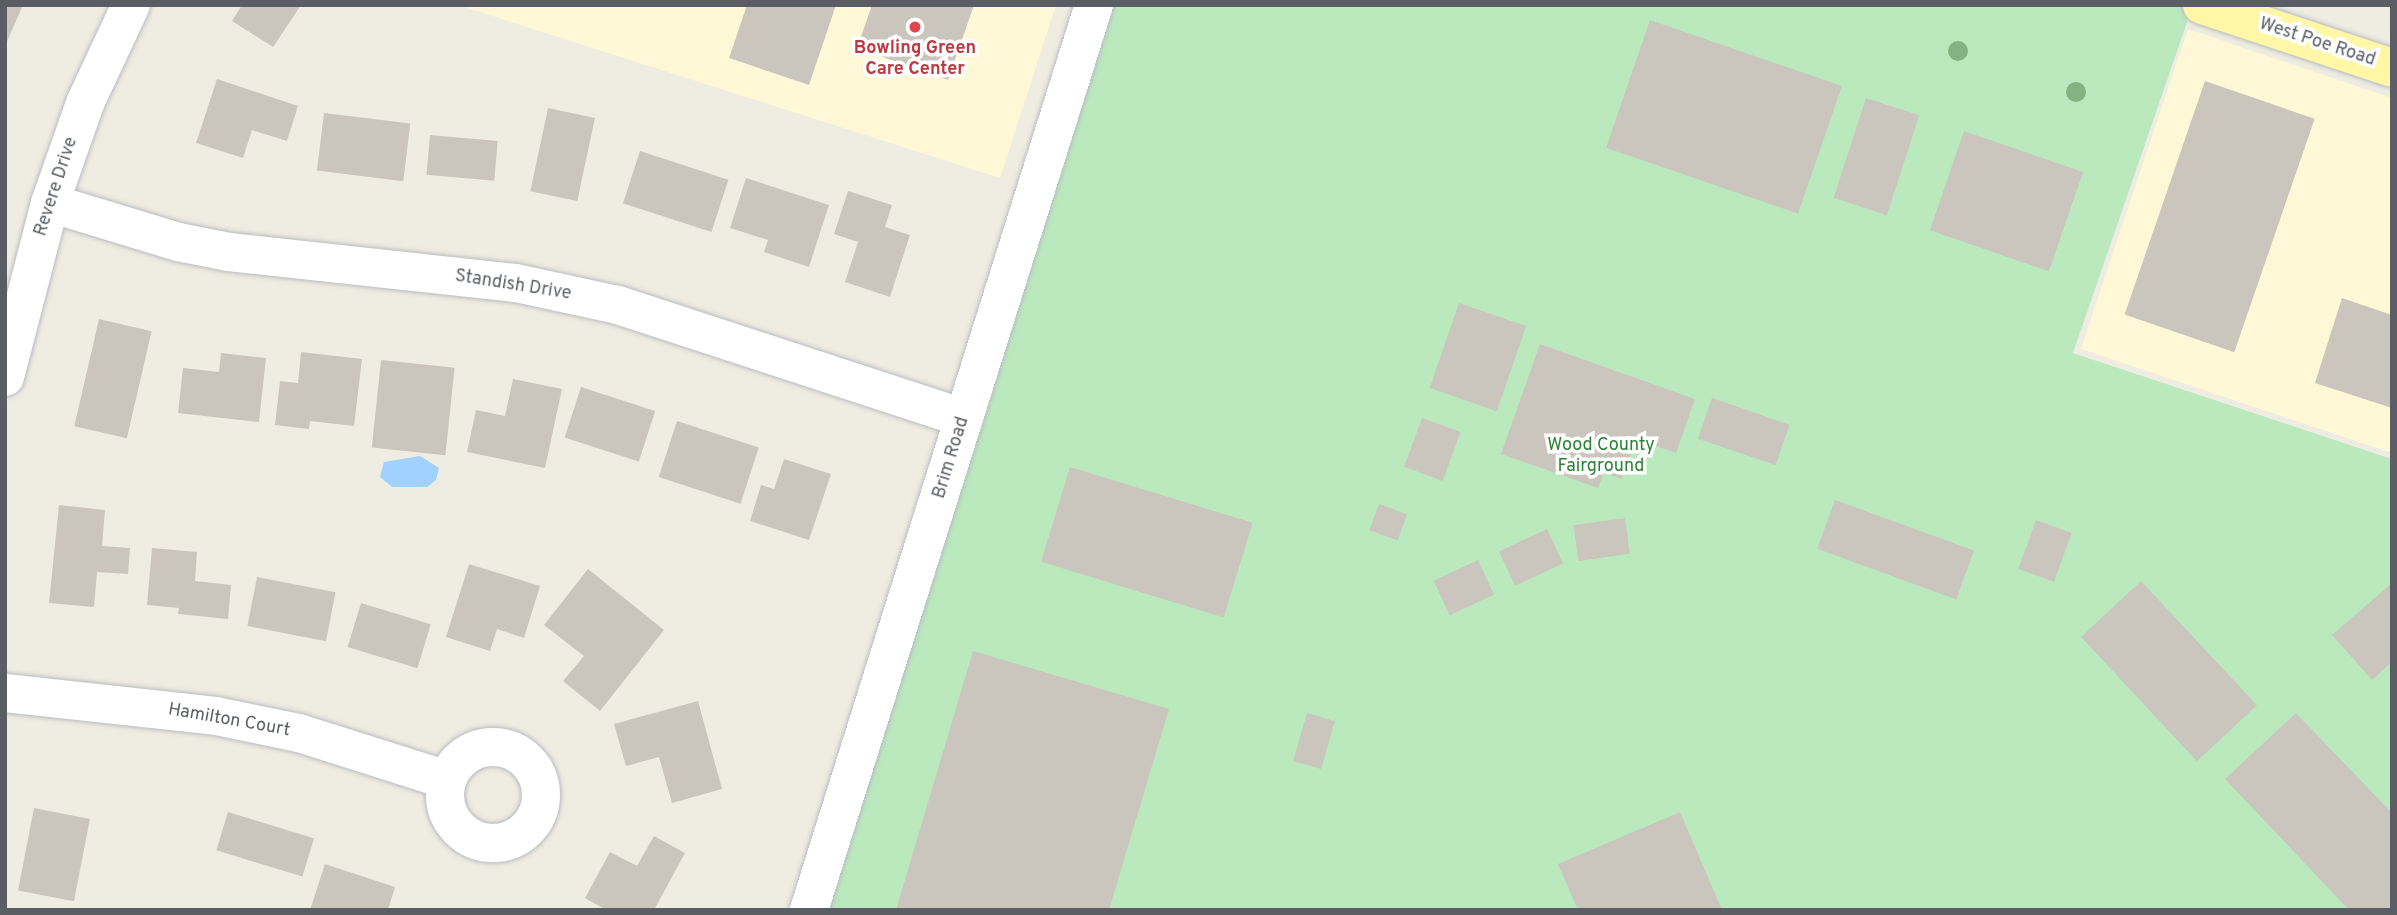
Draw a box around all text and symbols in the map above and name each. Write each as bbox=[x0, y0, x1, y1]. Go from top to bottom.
street label: West Poe Road bbox=[2256, 14, 2378, 72]
marker: Bowling Green Care Center bbox=[905, 17, 925, 37]
place label: Bowling Green Care Center bbox=[854, 39, 976, 82]
street label: Revere Drive bbox=[31, 135, 83, 239]
street label: Standish Drive bbox=[453, 266, 573, 306]
street label: Brim Road bbox=[929, 414, 975, 502]
park label: Wood County Fairground bbox=[1547, 436, 1655, 478]
street label: Hamilton Court bbox=[166, 700, 292, 742]

